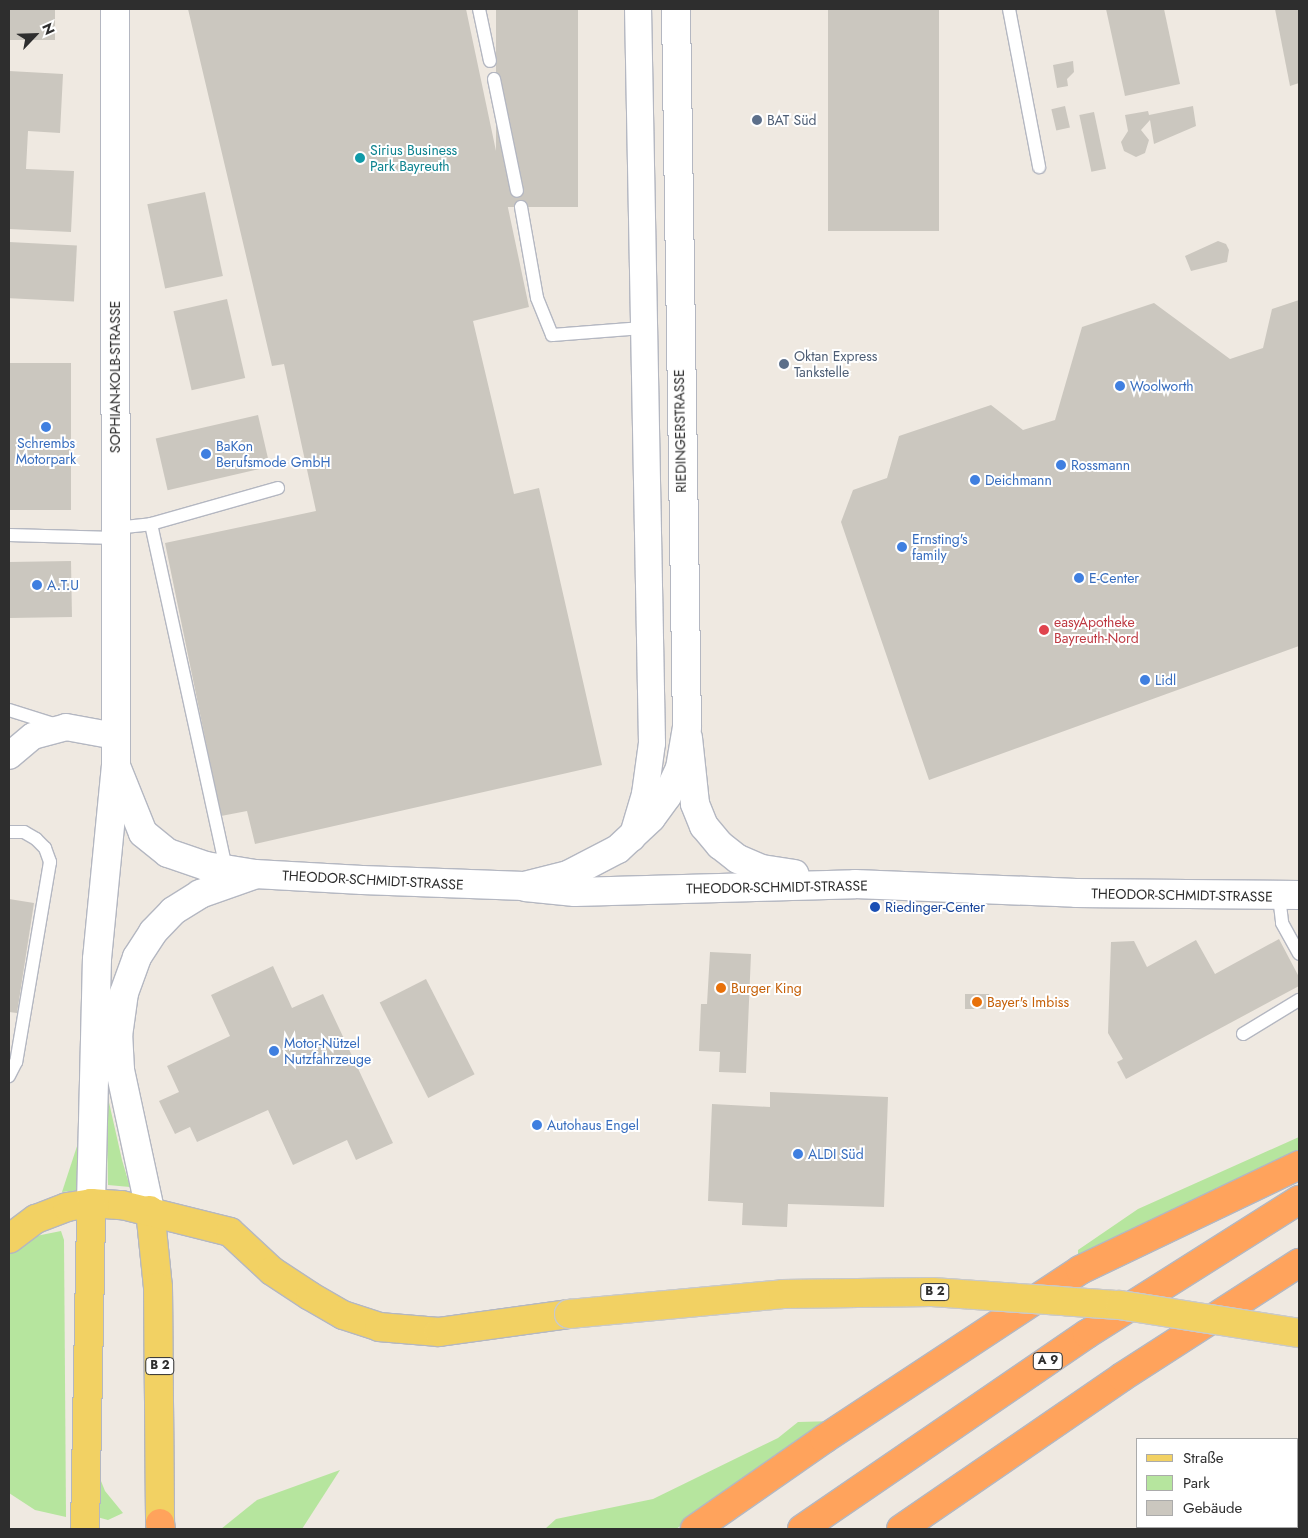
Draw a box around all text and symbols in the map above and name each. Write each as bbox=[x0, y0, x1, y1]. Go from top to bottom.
north arrow bbox=[10, 10, 60, 60]
text: N bbox=[37, 20, 60, 38]
place label: BAT Süd bbox=[767, 112, 817, 128]
marker: BAT Süd bbox=[751, 114, 763, 126]
place label: Sirius Business Park Bayreuth bbox=[370, 142, 457, 174]
marker: Sirius Business Park Bayreuth bbox=[354, 152, 366, 164]
street label: SOPHIAN-KOLB-STRASSE bbox=[107, 301, 123, 453]
place label: Oktan Express Tankstelle bbox=[794, 348, 878, 381]
marker: Oktan Express Tankstelle bbox=[778, 358, 790, 370]
street label: RIEDINGERSTRASSE bbox=[671, 369, 689, 493]
place label: Woolworth bbox=[1130, 378, 1194, 394]
marker: Woolworth bbox=[1114, 380, 1126, 392]
marker: Schrembs Motorpark bbox=[40, 421, 52, 433]
place label: Schrembs Motorpark bbox=[16, 435, 76, 468]
place label: BaKon Berufsmode GmbH bbox=[216, 438, 331, 471]
marker: BaKon Berufsmode GmbH bbox=[200, 448, 212, 460]
place label: Rossmann bbox=[1071, 457, 1130, 473]
marker: Rossmann bbox=[1055, 459, 1067, 471]
place label: Deichmann bbox=[985, 472, 1052, 488]
marker: Deichmann bbox=[969, 474, 981, 486]
place label: Ernsting's family bbox=[912, 531, 968, 564]
marker: Ernsting's family bbox=[896, 541, 908, 553]
place label: E-Center bbox=[1089, 570, 1139, 586]
marker: E-Center bbox=[1073, 572, 1085, 584]
place label: A.T.U bbox=[47, 577, 79, 593]
marker: A.T.U bbox=[31, 579, 43, 591]
place label: easyApotheke Bayreuth-Nord bbox=[1054, 614, 1139, 646]
marker: easyApotheke Bayreuth-Nord bbox=[1038, 624, 1050, 636]
place label: Lidl bbox=[1155, 672, 1176, 688]
marker: Lidl bbox=[1139, 674, 1151, 686]
street label: THEODOR-SCHMIDT-STRASSE bbox=[282, 867, 464, 893]
street label: THEODOR-SCHMIDT-STRASSE bbox=[686, 877, 868, 897]
street label: THEODOR-SCHMIDT-STRASSE bbox=[1091, 885, 1273, 905]
place label: Riedinger-Center bbox=[885, 899, 985, 915]
marker: Riedinger-Center bbox=[869, 901, 881, 913]
place label: Burger King bbox=[731, 980, 802, 996]
marker: Burger King bbox=[715, 982, 727, 994]
place label: Bayer's Imbiss bbox=[987, 994, 1069, 1010]
marker: Bayer's Imbiss bbox=[971, 996, 983, 1008]
place label: Motor-Nützel Nutzfahrzeuge bbox=[284, 1035, 371, 1068]
marker: Motor-Nützel Nutzfahrzeuge bbox=[268, 1045, 280, 1057]
place label: Autohaus Engel bbox=[547, 1117, 639, 1133]
marker: Autohaus Engel bbox=[531, 1119, 543, 1131]
place label: ALDI Süd bbox=[808, 1146, 864, 1162]
marker: ALDI Süd bbox=[792, 1148, 804, 1160]
road number: B 2 bbox=[920, 1282, 950, 1301]
road number: A 9 bbox=[1032, 1352, 1064, 1370]
road number: B 2 bbox=[145, 1356, 175, 1375]
legend bbox=[1136, 1438, 1298, 1528]
text: Straße bbox=[1183, 1447, 1223, 1469]
text: Park bbox=[1183, 1472, 1210, 1494]
text: Gebäude bbox=[1183, 1497, 1242, 1519]

